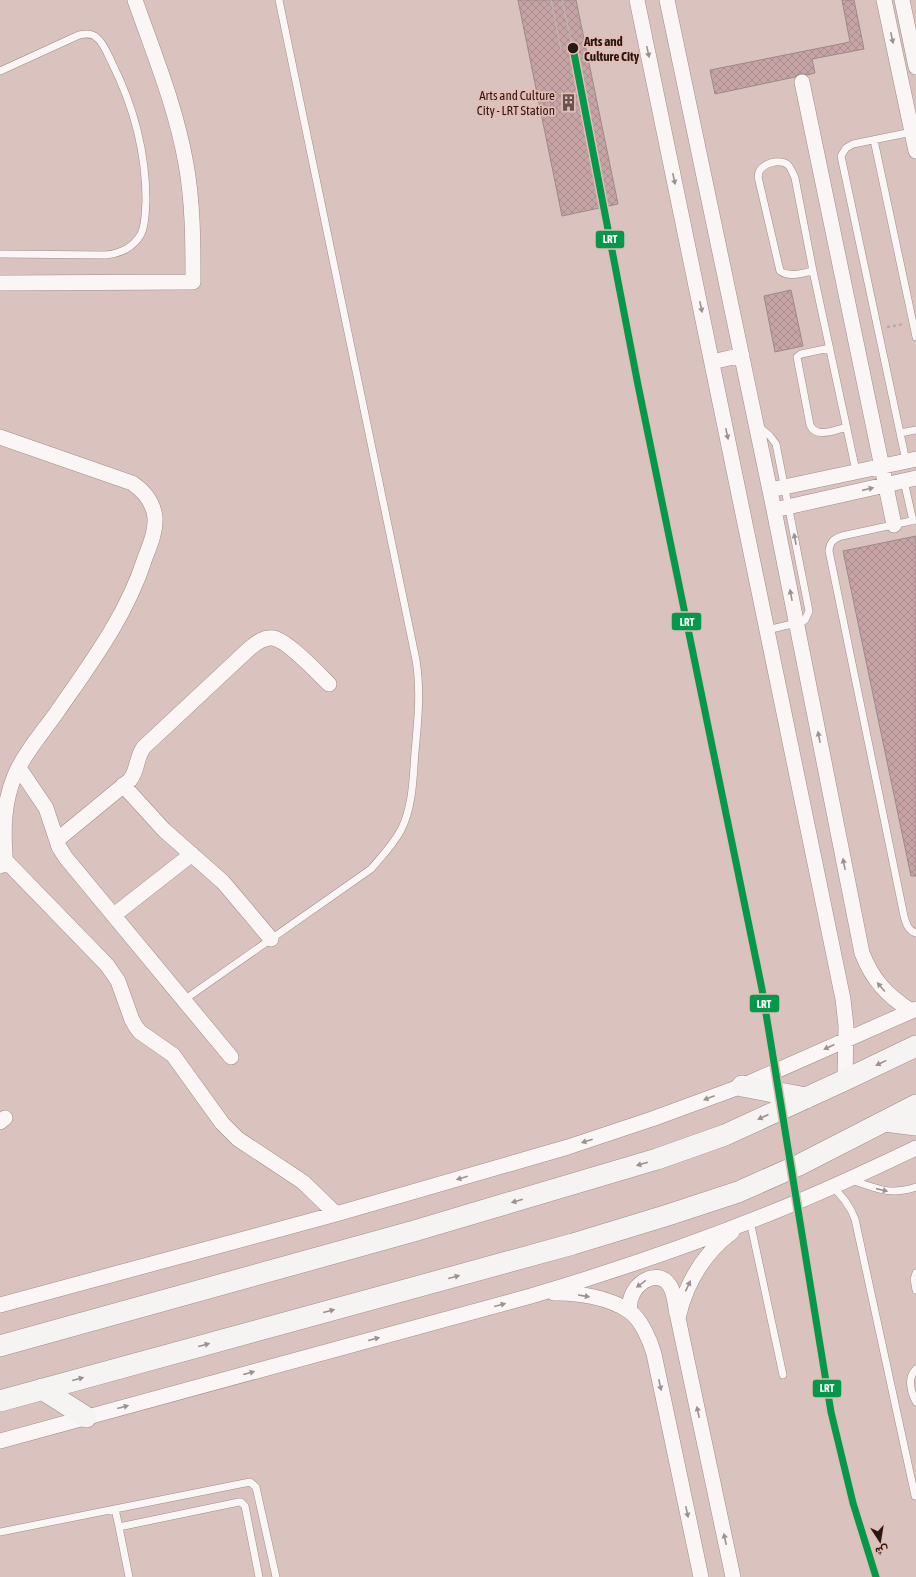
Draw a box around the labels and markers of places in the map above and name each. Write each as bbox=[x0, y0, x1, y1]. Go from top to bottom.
place label: Arts and Culture City bbox=[583, 34, 640, 64]
marker: Arts and Culture City bbox=[566, 41, 580, 55]
place label: Arts and Culture City - LRT Station bbox=[477, 88, 555, 118]
building icon: Arts and Culture City - LRT Station bbox=[558, 92, 578, 112]

